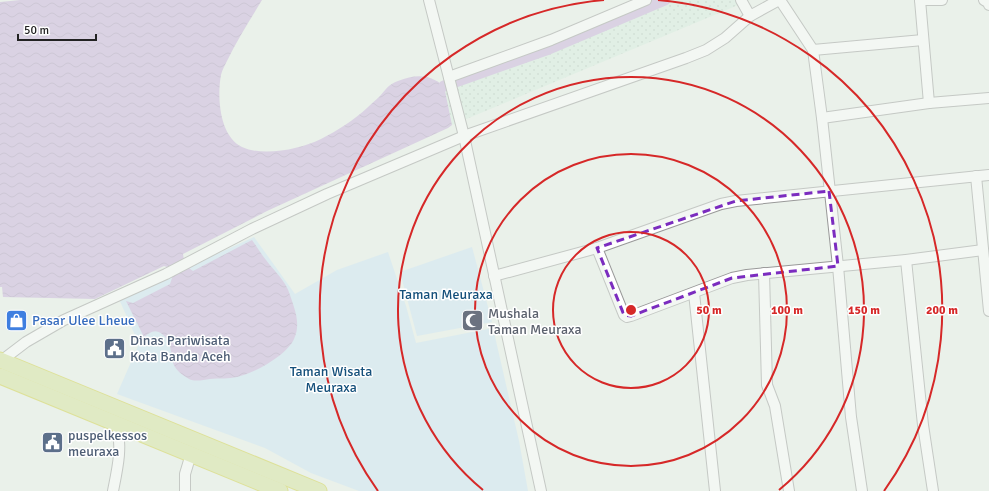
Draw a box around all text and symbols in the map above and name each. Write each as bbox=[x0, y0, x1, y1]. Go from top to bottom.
scale bar bbox=[18, 16, 96, 42]
text: 50 m bbox=[24, 23, 49, 38]
park label: Taman Meuraxa bbox=[399, 286, 493, 303]
centre of rings bbox=[624, 303, 638, 317]
text: 50 m bbox=[696, 303, 722, 318]
text: 100 m bbox=[771, 303, 803, 318]
text: 150 m bbox=[848, 303, 880, 318]
text: 200 m bbox=[926, 303, 958, 318]
place label: Mushala Taman Meuraxa bbox=[488, 305, 582, 338]
shop icon: Pasar Ulee Lheue bbox=[4, 307, 30, 333]
mosque icon: Mushala Taman Meuraxa bbox=[459, 308, 485, 334]
place label: Pasar Ulee Lheue bbox=[32, 312, 135, 329]
place label: Dinas Pariwisata Kota Banda Aceh bbox=[130, 332, 231, 365]
public building icon: Dinas Pariwisata Kota Banda Aceh bbox=[102, 335, 128, 361]
park label: Taman Wisata Meuraxa bbox=[290, 363, 372, 396]
place label: puspelkessos meuraxa bbox=[68, 427, 147, 460]
public building icon: puspelkessos meuraxa bbox=[39, 430, 65, 456]

